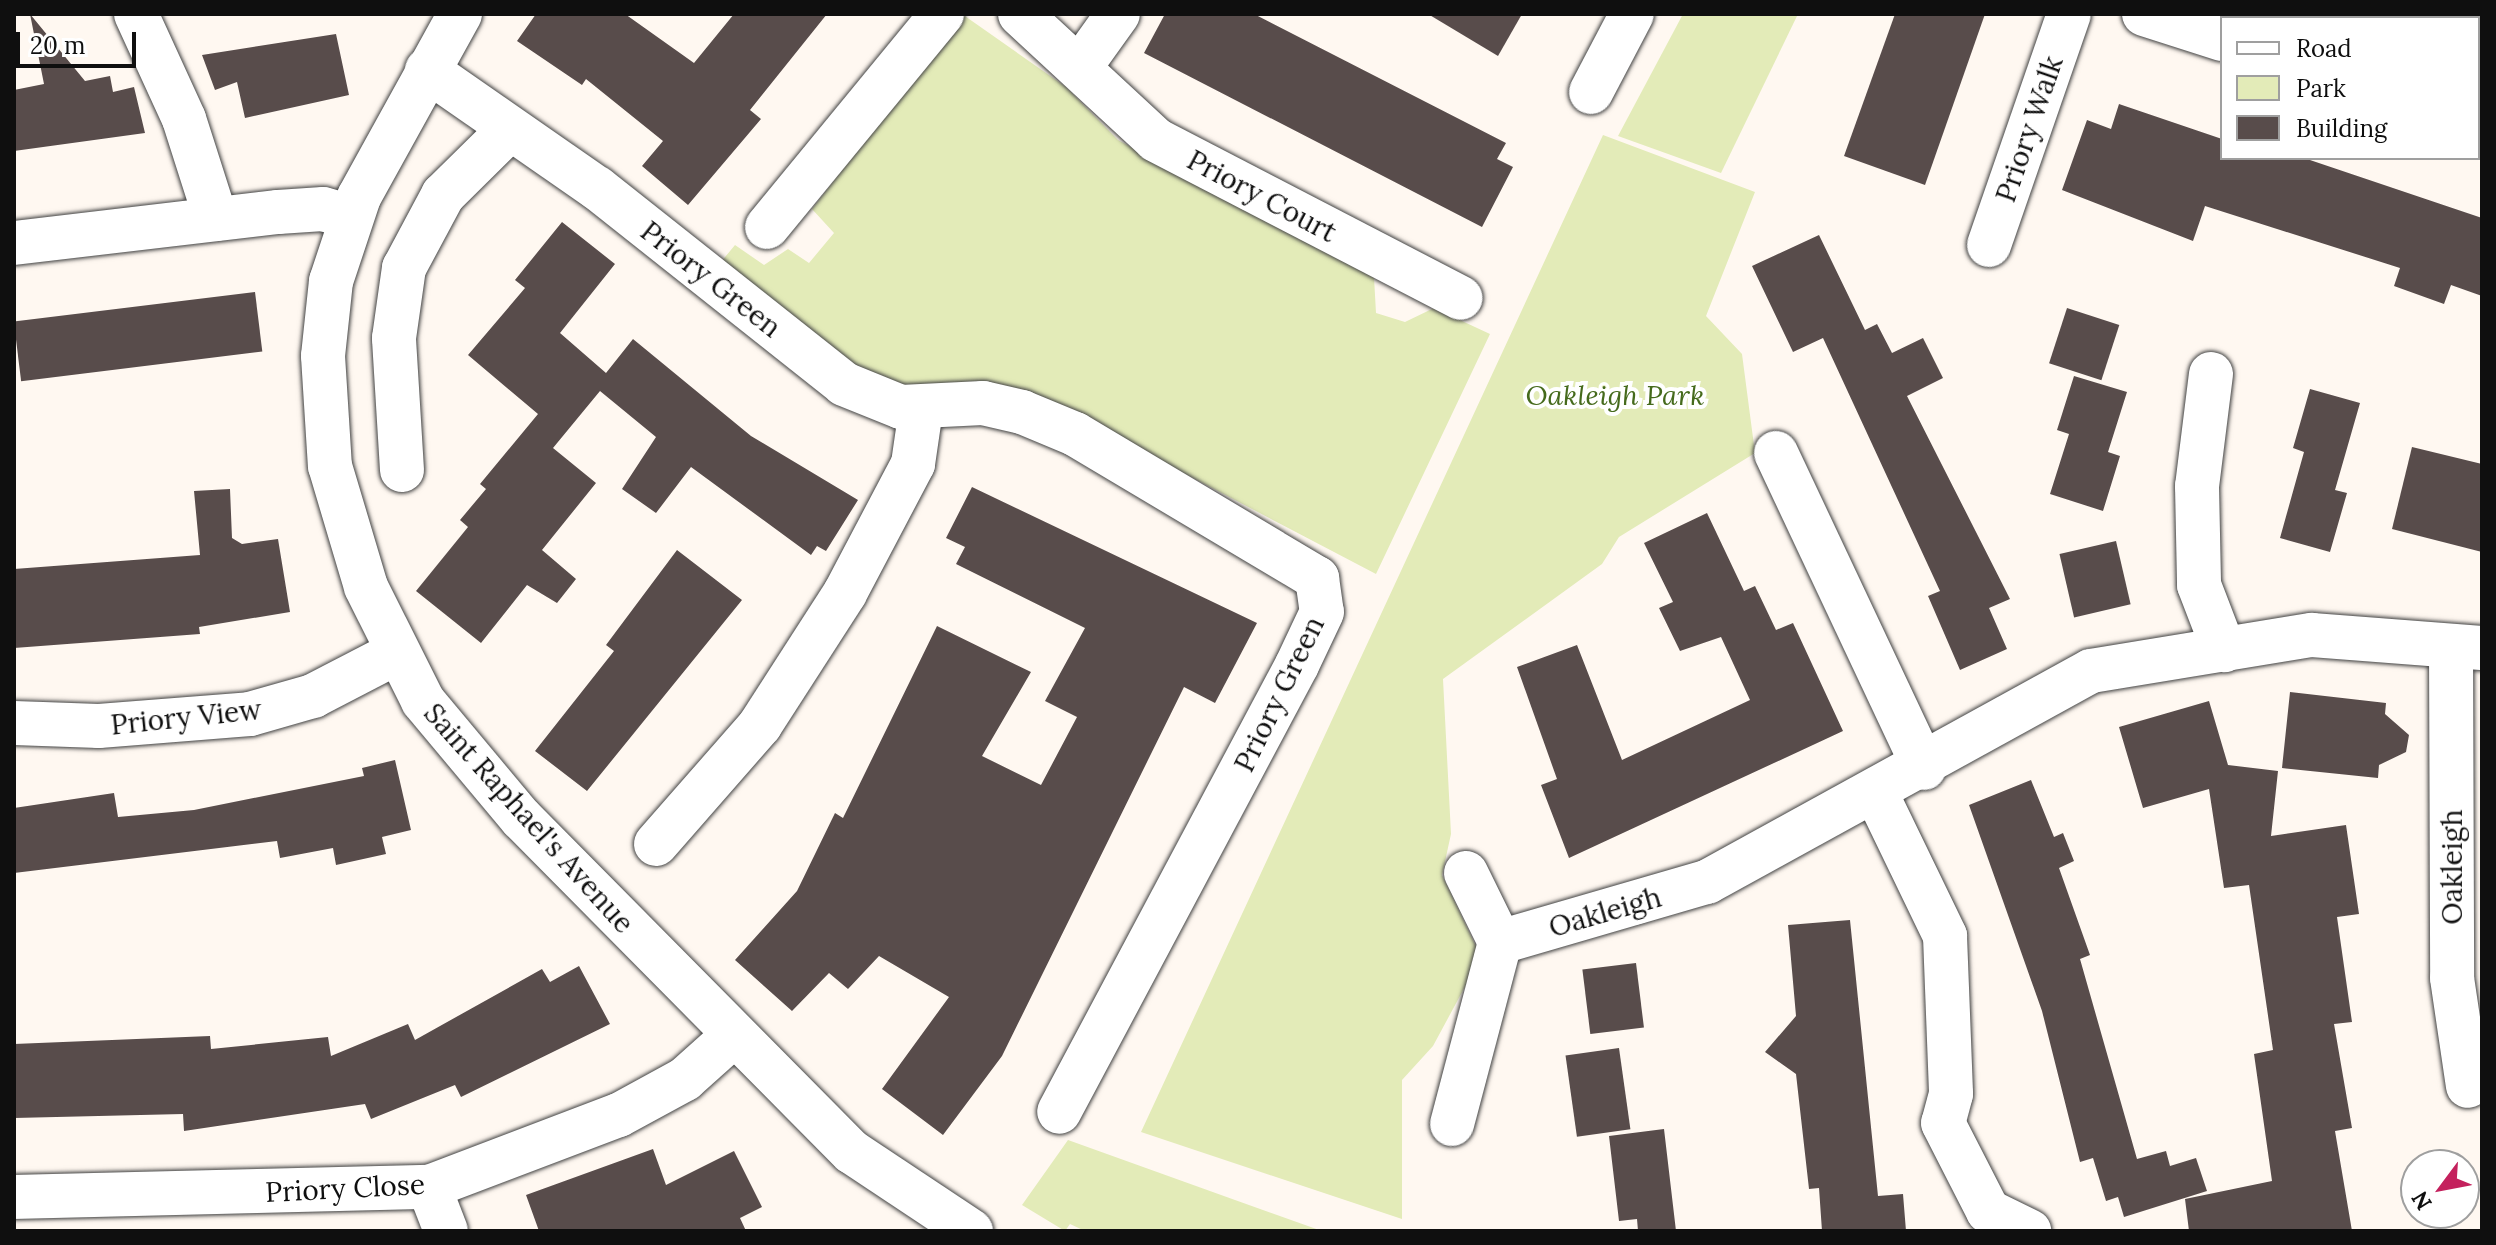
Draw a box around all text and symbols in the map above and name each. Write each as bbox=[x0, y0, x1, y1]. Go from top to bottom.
scale bar bbox=[20, 16, 140, 66]
legend bbox=[2220, 16, 2480, 160]
text: 20 m bbox=[30, 30, 86, 61]
text: Road bbox=[2296, 33, 2352, 64]
street label: Priory Walk bbox=[1988, 52, 2070, 206]
text: Park bbox=[2296, 73, 2346, 104]
text: Building bbox=[2296, 113, 2387, 144]
street label: Priory Court bbox=[1182, 143, 1342, 249]
street label: Priory Green bbox=[634, 214, 788, 344]
park label: Oakleigh Park bbox=[1526, 378, 1704, 412]
street label: Priory Green bbox=[1227, 611, 1331, 777]
street label: Priory View bbox=[109, 692, 263, 742]
street label: Saint Raphael's Avenue bbox=[417, 696, 641, 940]
street label: Oakleigh bbox=[2435, 809, 2469, 925]
street label: Oakleigh bbox=[1545, 880, 1665, 944]
north arrow bbox=[2400, 1149, 2480, 1229]
street label: Priory Close bbox=[264, 1167, 426, 1209]
text: N bbox=[2405, 1186, 2438, 1215]

